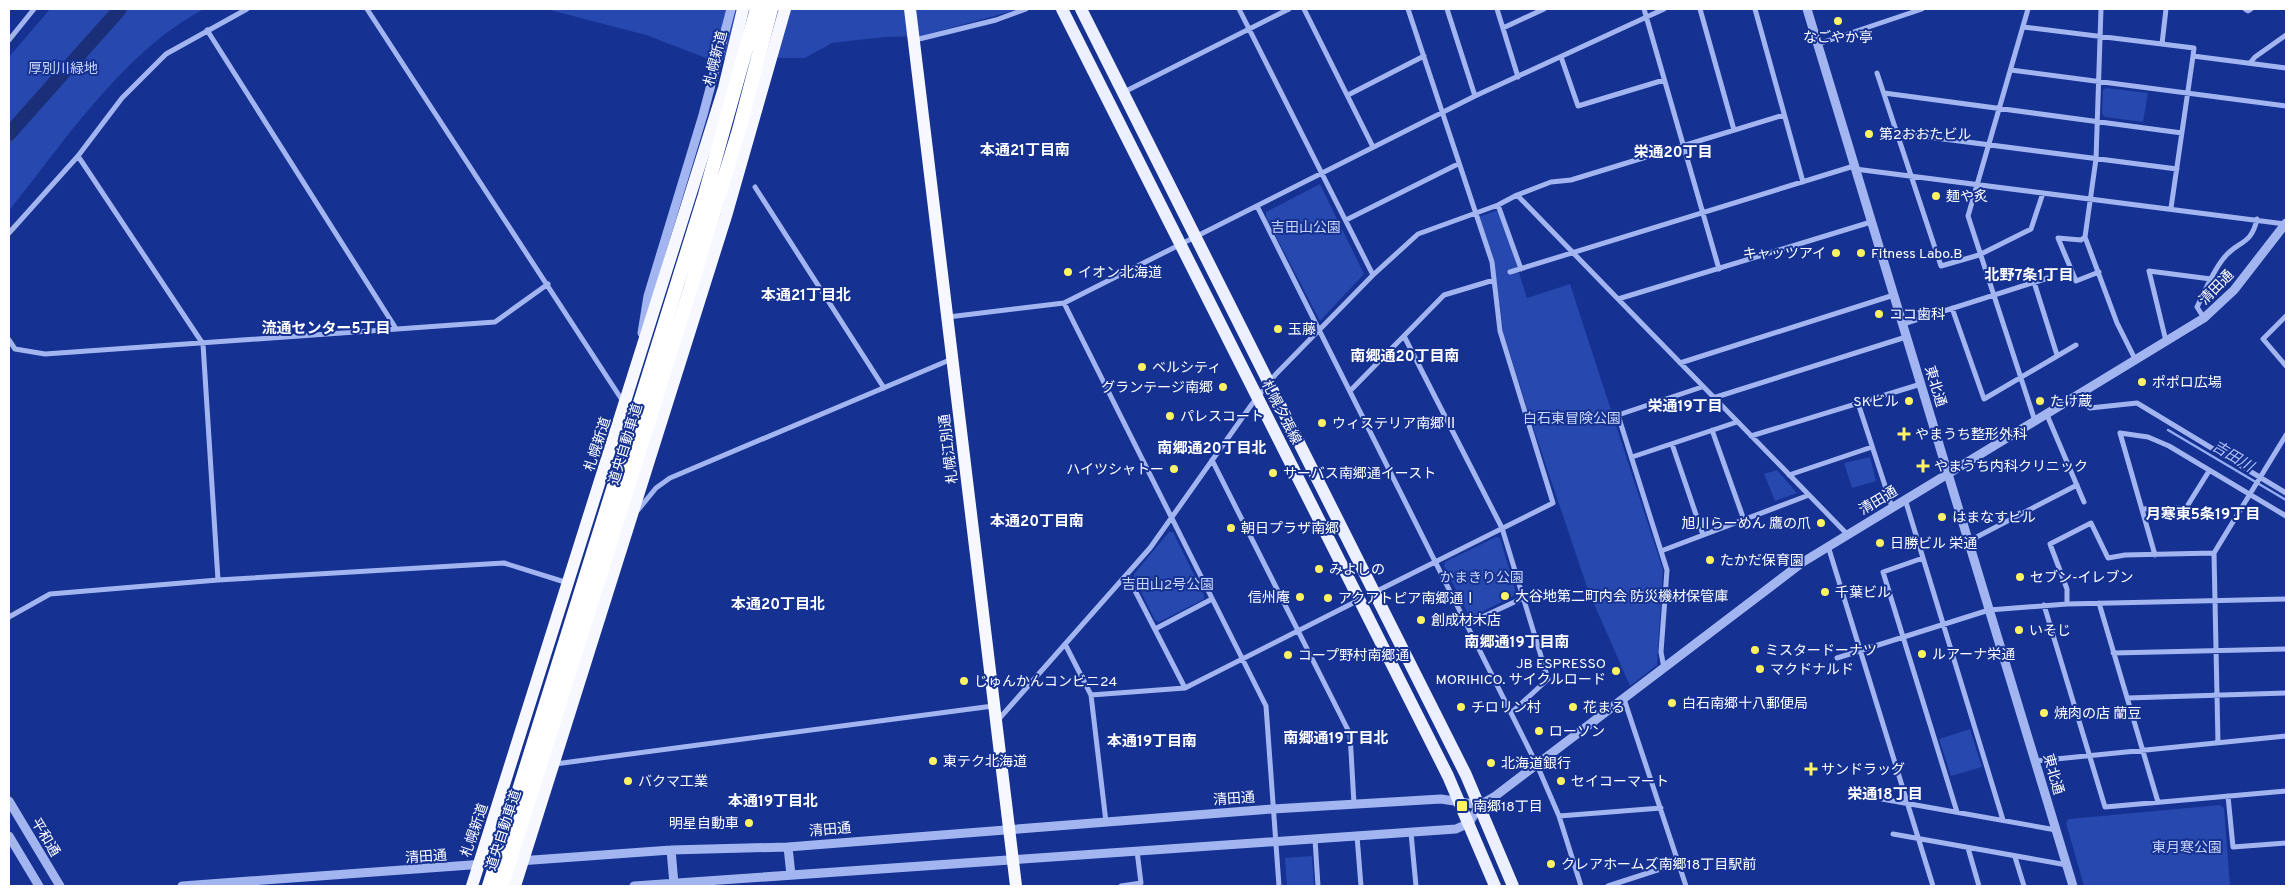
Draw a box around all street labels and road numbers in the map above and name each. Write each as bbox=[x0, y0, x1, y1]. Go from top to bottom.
street label: 札幌新道 bbox=[701, 29, 731, 88]
street label: 清田通 bbox=[2196, 267, 2238, 309]
street label: 東北通 bbox=[1920, 364, 1950, 409]
street label: 札幌夕張線 bbox=[1257, 378, 1304, 448]
street label: 道央自動車道 bbox=[606, 402, 647, 487]
street label: 札幌江別通 bbox=[937, 413, 962, 485]
street label: 札幌新道 bbox=[582, 415, 615, 474]
street label: 清田通 bbox=[1856, 483, 1901, 519]
street label: 東北通 bbox=[2039, 752, 2067, 797]
street label: 道央自動車道 bbox=[483, 788, 525, 873]
street label: 清田通 bbox=[1213, 790, 1256, 809]
street label: 札幌新道 bbox=[458, 801, 493, 860]
street label: 平和通 bbox=[27, 815, 63, 860]
street label: 清田通 bbox=[808, 820, 852, 841]
street label: 清田通 bbox=[405, 848, 448, 867]

